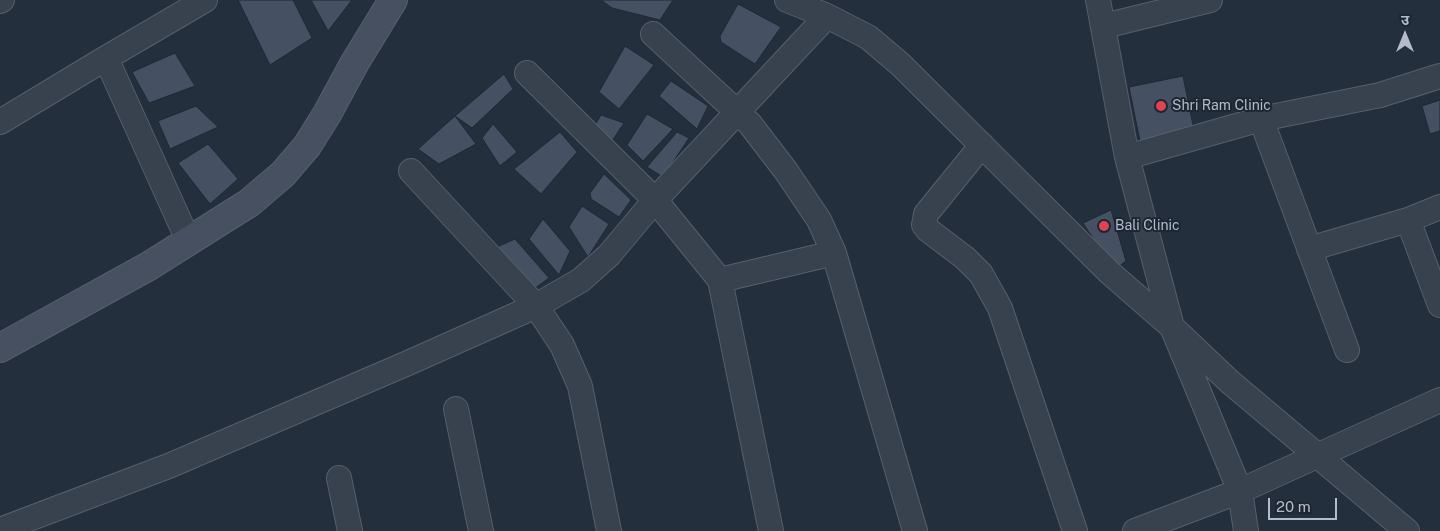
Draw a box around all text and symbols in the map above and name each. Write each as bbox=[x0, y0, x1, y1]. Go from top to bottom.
north arrow bbox=[1380, 10, 1430, 60]
text: उ bbox=[1401, 12, 1409, 28]
place label: Shri Ram Clinic bbox=[1172, 98, 1271, 114]
marker: Shri Ram Clinic bbox=[1154, 99, 1168, 113]
place label: Bali Clinic bbox=[1115, 218, 1180, 234]
marker: Bali Clinic bbox=[1097, 219, 1111, 233]
scale bar bbox=[1270, 488, 1339, 520]
text: 20 m bbox=[1276, 498, 1311, 515]

